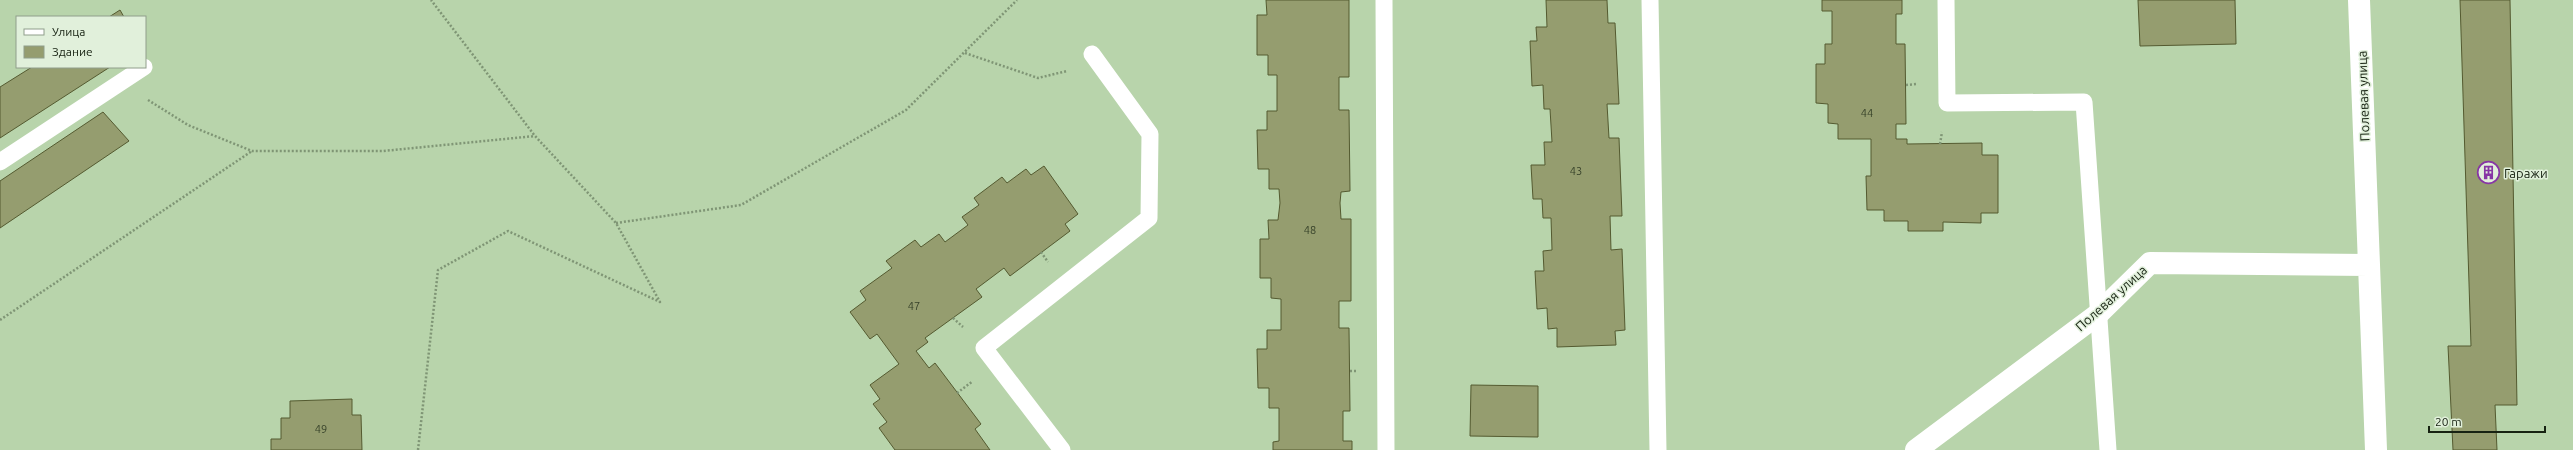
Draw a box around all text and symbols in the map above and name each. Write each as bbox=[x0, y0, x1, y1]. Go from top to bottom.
legend bbox=[16, 16, 146, 68]
text: Улица bbox=[52, 25, 85, 38]
text: Здание bbox=[52, 45, 93, 58]
street label: Полевая улица bbox=[2354, 50, 2372, 142]
house number: 44 bbox=[1861, 107, 1873, 119]
building icon: Гаражи bbox=[2476, 160, 2502, 186]
house number: 43 bbox=[1570, 165, 1582, 177]
place label: Гаражи bbox=[2504, 166, 2548, 180]
house number: 48 bbox=[1304, 224, 1316, 236]
street label: Полевая улица bbox=[2073, 262, 2149, 334]
house number: 47 bbox=[908, 300, 920, 312]
scale bar bbox=[2429, 408, 2545, 434]
text: 20 m bbox=[2435, 415, 2462, 428]
house number: 49 bbox=[315, 423, 327, 435]

